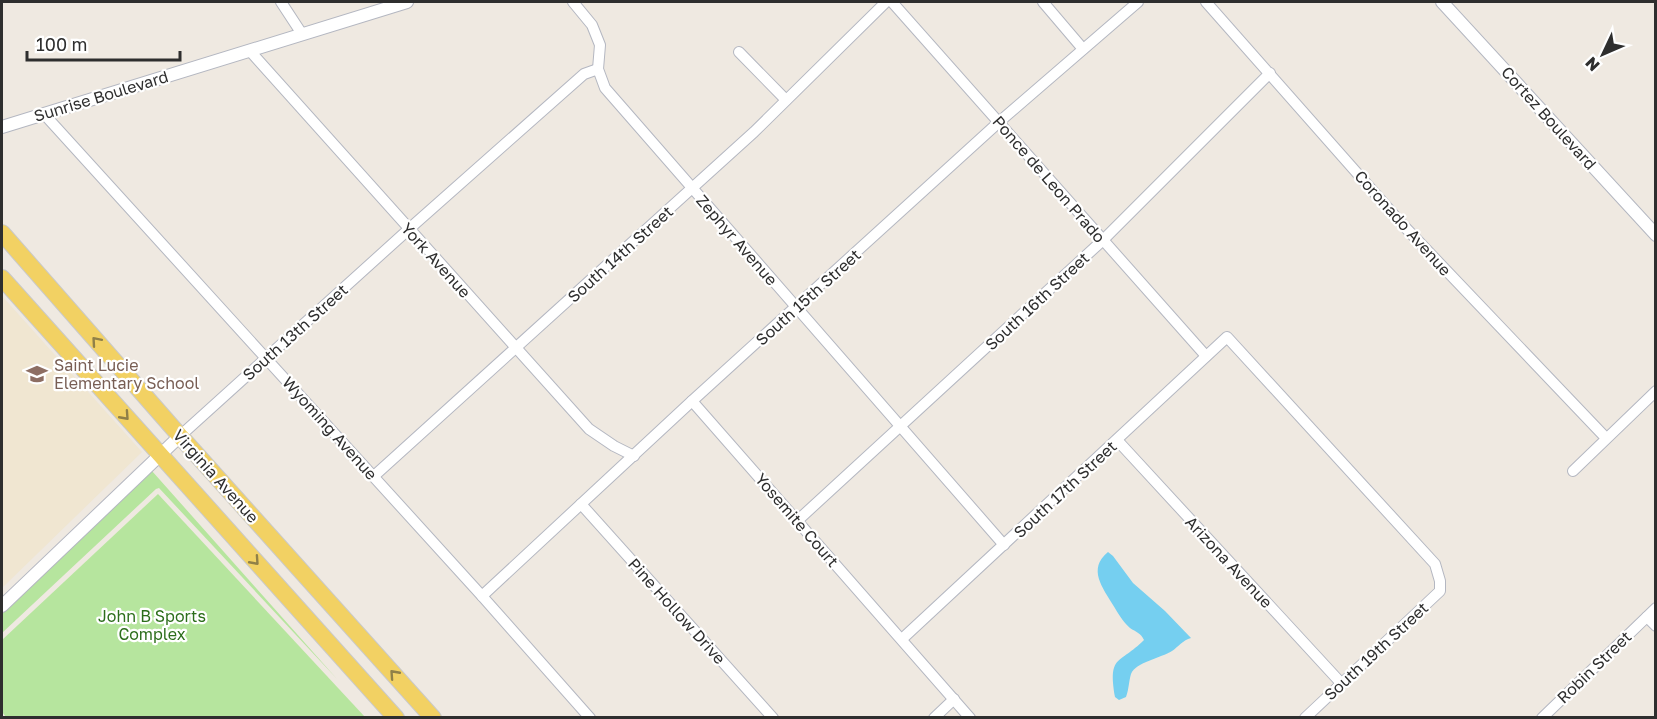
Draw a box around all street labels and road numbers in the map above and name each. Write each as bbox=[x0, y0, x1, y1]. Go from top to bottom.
street label: Cortez Boulevard bbox=[1497, 62, 1601, 174]
street label: Sunrise Boulevard bbox=[31, 66, 171, 126]
street label: Ponce de Leon Prado bbox=[988, 111, 1110, 247]
street label: Coronado Avenue bbox=[1350, 166, 1456, 280]
street label: Zephyr Avenue bbox=[692, 191, 782, 289]
street label: South 14th Street bbox=[563, 201, 677, 307]
street label: York Avenue bbox=[397, 218, 475, 302]
street label: South 15th Street bbox=[751, 245, 865, 349]
street label: South 16th Street bbox=[981, 248, 1093, 354]
street label: South 13th Street bbox=[238, 280, 352, 384]
street label: Wyoming Avenue bbox=[278, 372, 382, 484]
street label: Virginia Avenue bbox=[169, 425, 263, 527]
street label: South 17th Street bbox=[1009, 436, 1121, 542]
street label: Yosemite Court bbox=[751, 469, 843, 571]
street label: Arizona Avenue bbox=[1181, 512, 1277, 612]
street label: Pine Hollow Drive bbox=[624, 554, 730, 668]
street label: South 19th Street bbox=[1320, 598, 1432, 704]
street label: Robin Street bbox=[1553, 627, 1635, 707]

